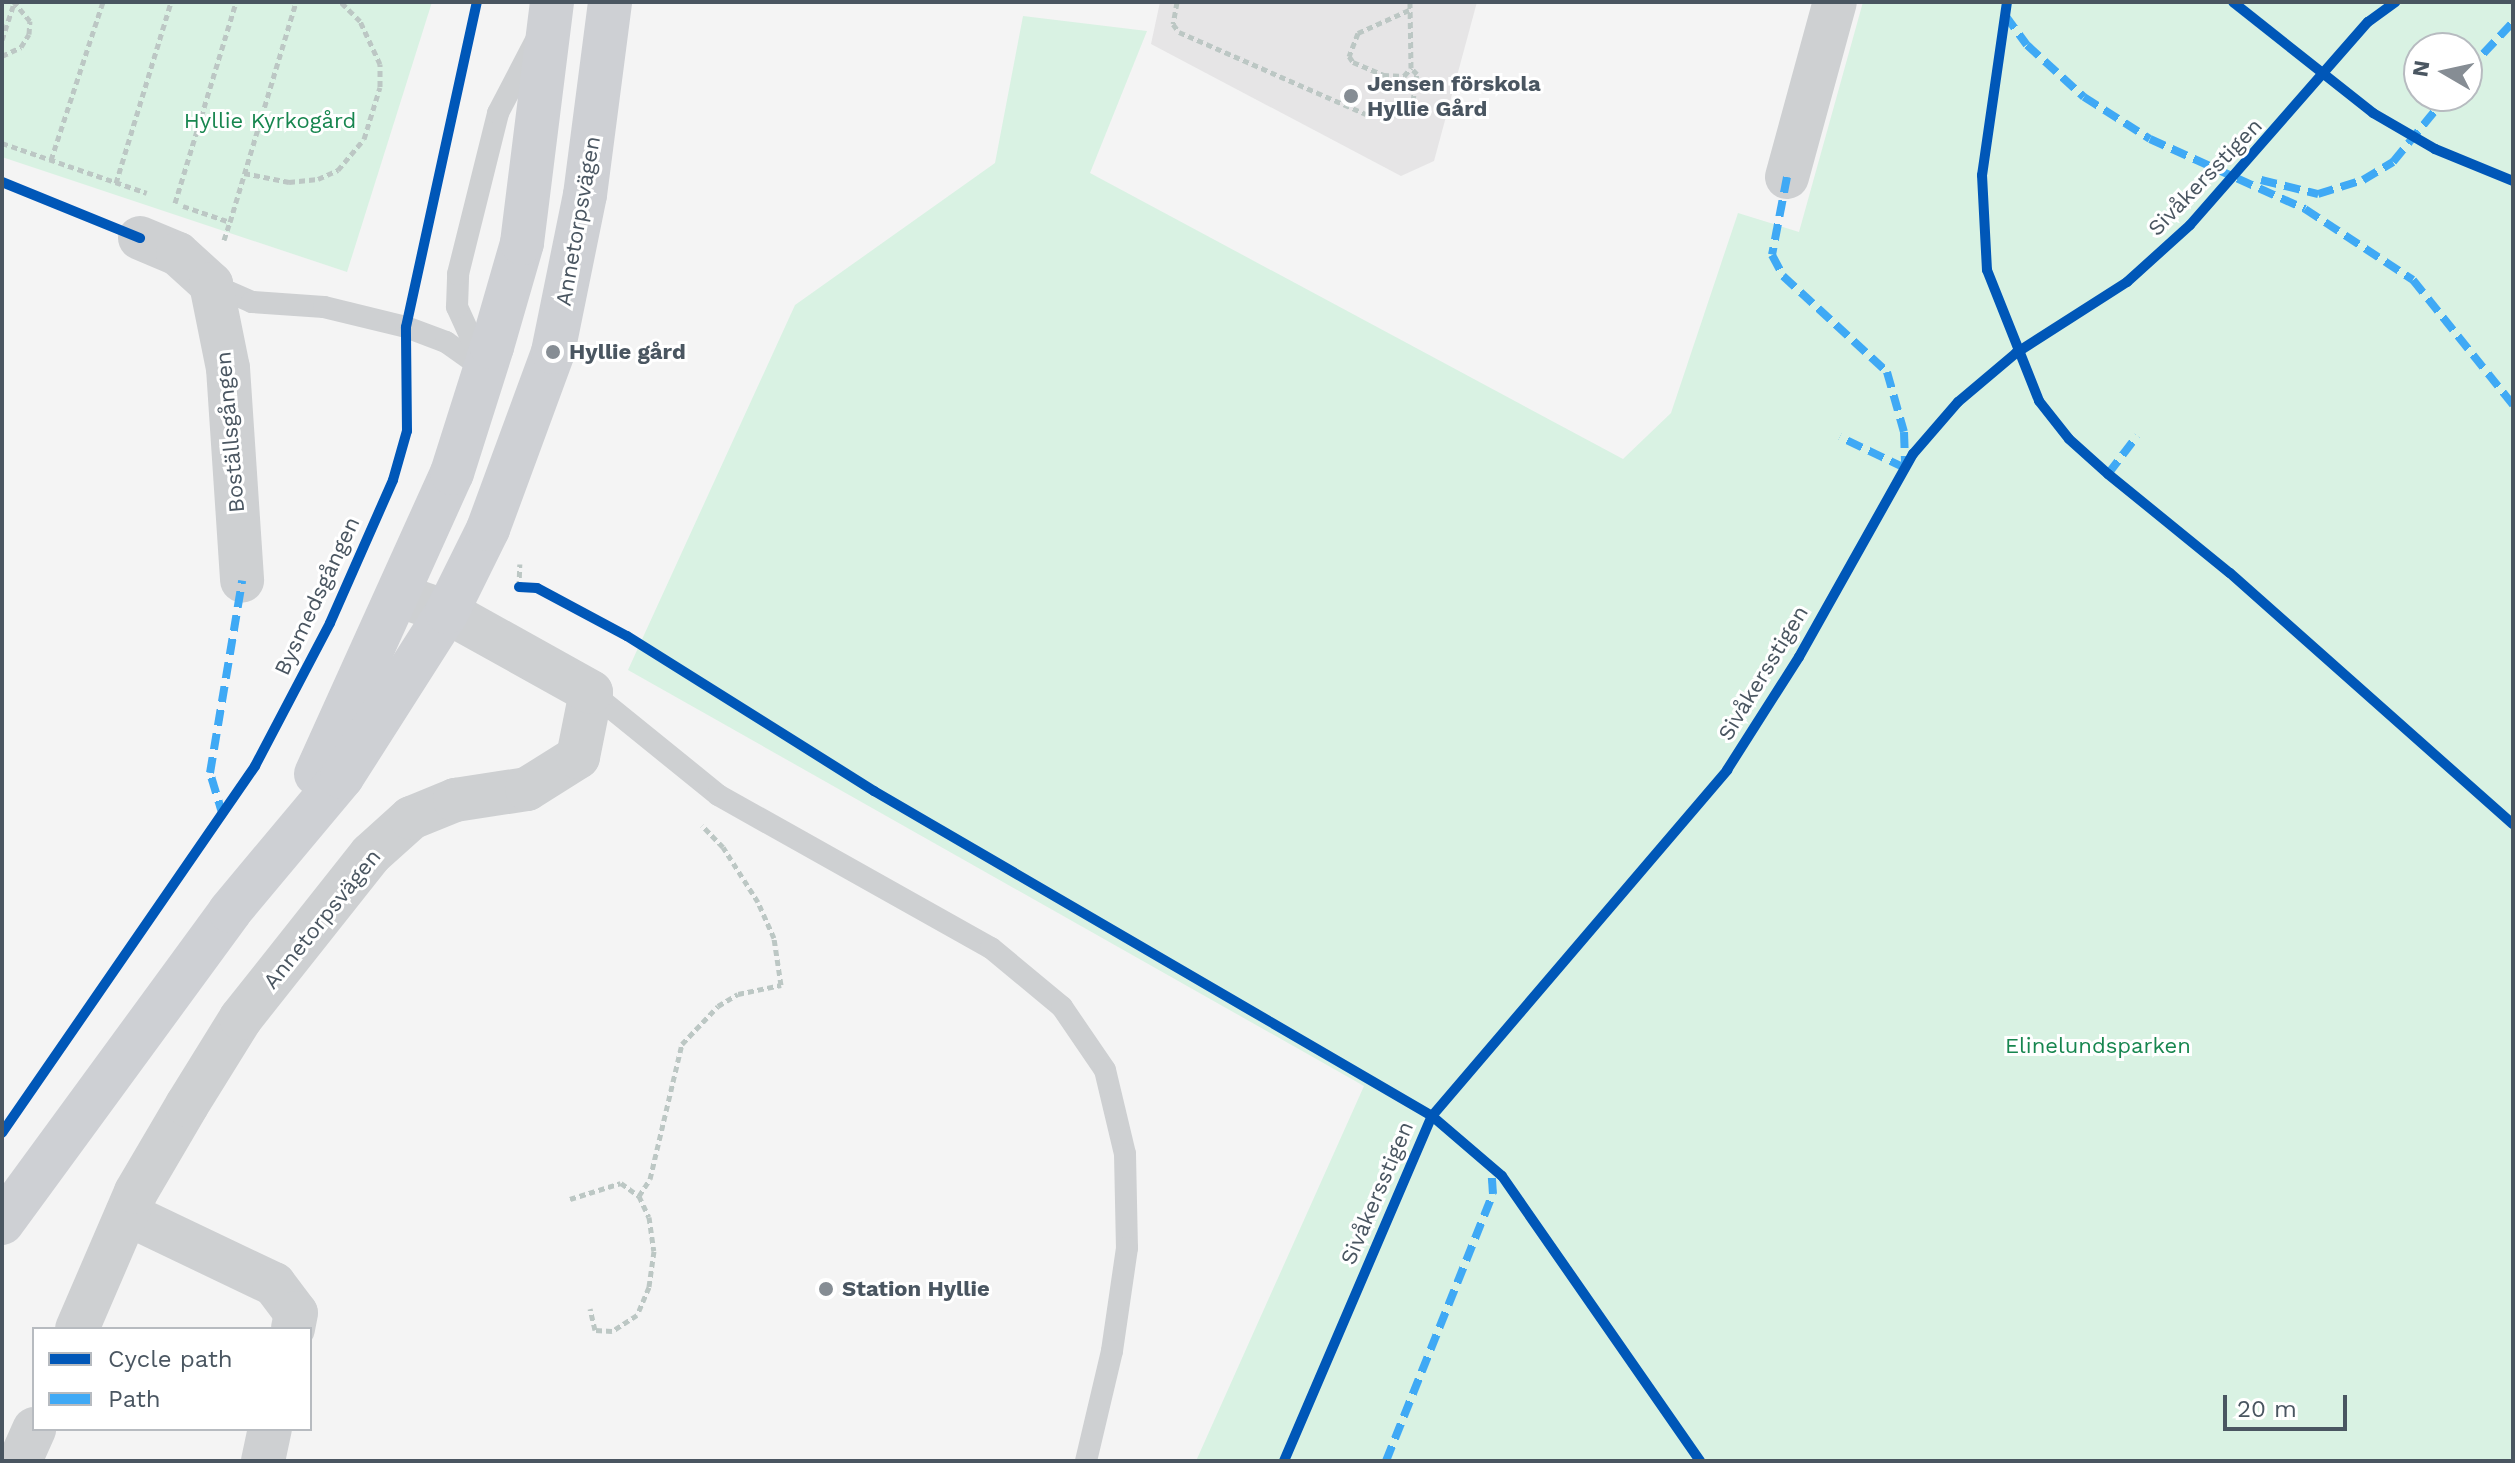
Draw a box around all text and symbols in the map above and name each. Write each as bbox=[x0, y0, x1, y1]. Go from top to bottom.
north arrow bbox=[2403, 32, 2483, 112]
text: N bbox=[2407, 58, 2434, 78]
place label: Jensen förskola Hyllie Gård bbox=[1367, 70, 1541, 122]
marker: Jensen förskola Hyllie Gård bbox=[1342, 87, 1360, 105]
park label: Hyllie Kyrkogård bbox=[184, 108, 356, 134]
street label: Sivåkersstigen bbox=[2142, 113, 2268, 241]
street label: Annetorpsvägen bbox=[550, 134, 606, 308]
place label: Hyllie gård bbox=[569, 339, 686, 365]
marker: Hyllie gård bbox=[544, 343, 562, 361]
street label: Boställsgången bbox=[210, 350, 250, 514]
street label: Bysmedsgången bbox=[269, 513, 365, 679]
street label: Sivåkersstigen bbox=[1712, 601, 1814, 745]
street label: Annetorpsvägen bbox=[258, 844, 386, 994]
park label: Elinelundsparken bbox=[2005, 1033, 2191, 1059]
street label: Sivåkersstigen bbox=[1335, 1117, 1419, 1269]
place label: Station Hyllie bbox=[842, 1276, 990, 1302]
marker: Station Hyllie bbox=[817, 1280, 835, 1298]
legend bbox=[32, 1327, 312, 1431]
text: Cycle path bbox=[108, 1345, 233, 1373]
scale bar bbox=[2227, 1379, 2351, 1429]
text: Path bbox=[108, 1385, 161, 1413]
text: 20 m bbox=[2237, 1395, 2297, 1423]

